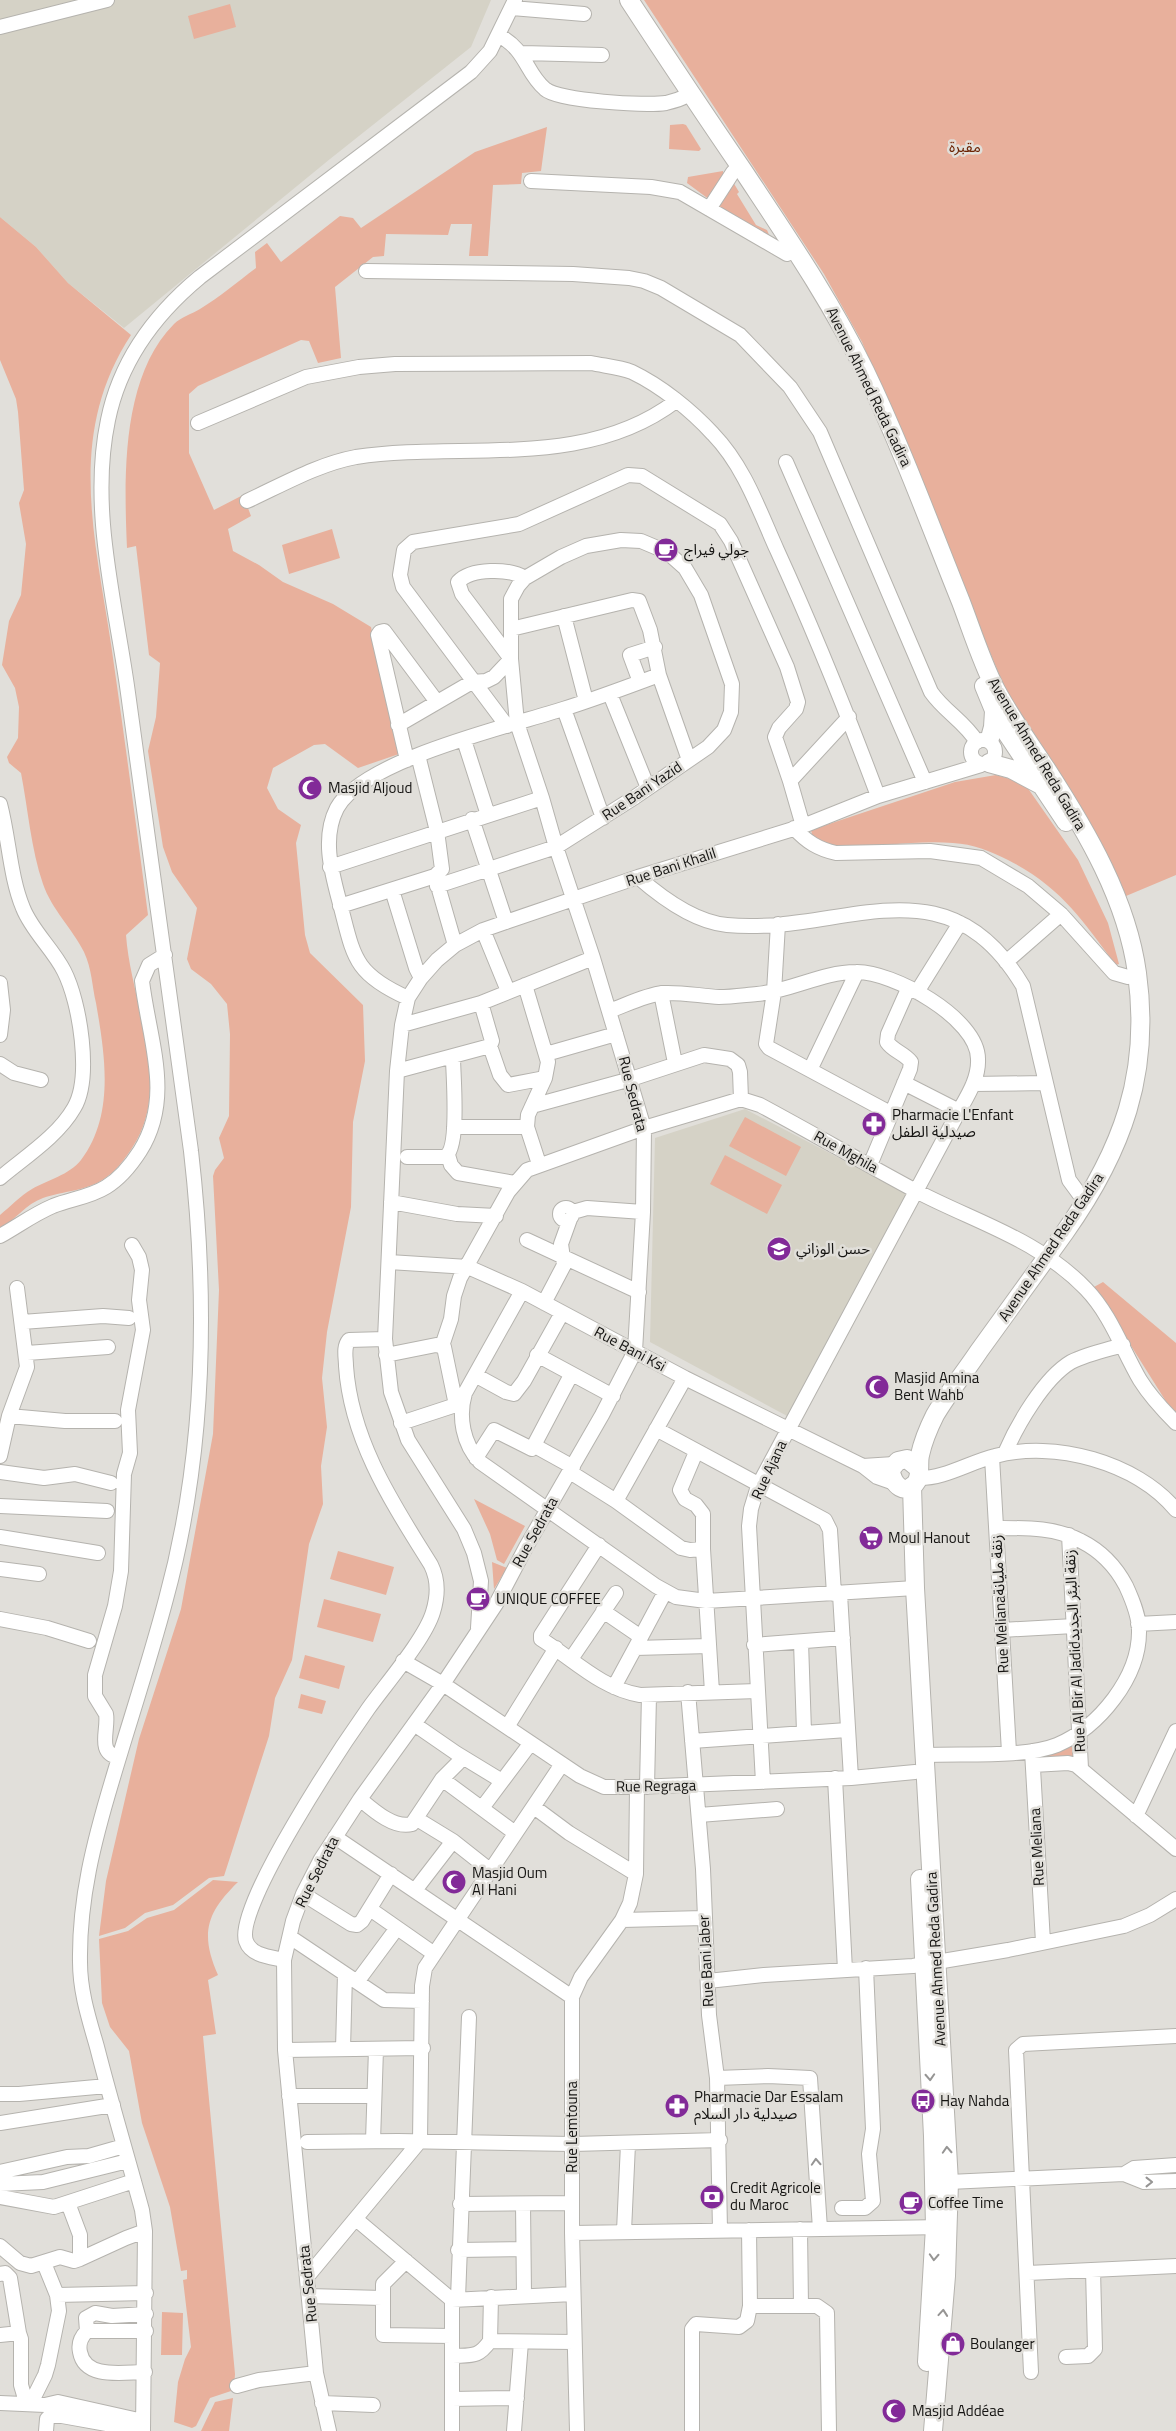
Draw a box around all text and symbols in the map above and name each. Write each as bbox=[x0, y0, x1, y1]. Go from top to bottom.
park label: مقبرة bbox=[949, 135, 981, 158]
street label: Avenue Ahmed Reda Gadira bbox=[821, 303, 918, 471]
cafe icon: جولي فيراج bbox=[653, 537, 679, 563]
place label: جولي فيراج bbox=[684, 538, 749, 562]
street label: Avenue Ahmed Reda Gadira bbox=[983, 673, 1093, 835]
street label: Rue Bani Yazid bbox=[597, 755, 686, 826]
mosque icon: Masjid Aljoud bbox=[297, 775, 323, 801]
place label: Masjid Aljoud bbox=[328, 776, 412, 799]
street label: Rue Bani Khalil bbox=[623, 841, 719, 892]
street label: Rue Sedrata bbox=[613, 1054, 654, 1135]
place label: Pharmacie L'Enfant صيدلية الطفل bbox=[892, 1103, 1014, 1143]
pharmacy icon: Pharmacie L'Enfant صيدلية الطفل bbox=[861, 1111, 887, 1137]
street label: Rue Mghila bbox=[810, 1124, 883, 1179]
street label: Avenue Ahmed Reda Gadira bbox=[992, 1167, 1109, 1326]
school or university icon: حسن الوزاني bbox=[766, 1236, 792, 1262]
place label: حسن الوزاني bbox=[796, 1237, 870, 1260]
street label: Rue Bani Ksi bbox=[590, 1320, 670, 1377]
place label: Masjid Amina Bent Wahb bbox=[894, 1366, 980, 1406]
mosque icon: Masjid Amina Bent Wahb bbox=[864, 1374, 890, 1400]
street label: Rue Ajana bbox=[745, 1436, 793, 1503]
street label: Rue Sedrata bbox=[506, 1492, 564, 1571]
supermarket icon: Moul Hanout bbox=[858, 1525, 884, 1551]
place label: Moul Hanout bbox=[888, 1526, 971, 1549]
street label: Rue Melianaزنقة مليانة bbox=[984, 1534, 1015, 1674]
street label: Rue Al Bir Al Jadidزنقة البئر الجديد bbox=[1058, 1549, 1091, 1753]
cafe icon: UNIQUE COFFEE bbox=[465, 1586, 491, 1612]
place label: UNIQUE COFFEE bbox=[496, 1587, 601, 1610]
street label: Rue Regraga bbox=[616, 1773, 697, 1798]
street label: Rue Meliana bbox=[1023, 1807, 1050, 1887]
street label: Rue Sedrata bbox=[289, 1832, 345, 1911]
place label: Masjid Oum Al Hani bbox=[472, 1861, 547, 1901]
mosque icon: Masjid Oum Al Hani bbox=[441, 1869, 467, 1895]
street label: Avenue Ahmed Reda Gadira bbox=[919, 1871, 952, 2047]
street label: Rue Bani Jaber bbox=[692, 1915, 719, 2008]
one-way arrow bbox=[924, 2073, 935, 2081]
street label: Rue Lemtouna bbox=[560, 2081, 583, 2173]
place label: Pharmacie Dar Essalam صيدلية دار السلام bbox=[694, 2085, 843, 2125]
bus stop icon: Hay Nahda bbox=[910, 2088, 936, 2114]
place label: Hay Nahda bbox=[940, 2089, 1010, 2112]
pharmacy icon: Pharmacie Dar Essalam صيدلية دار السلام bbox=[664, 2093, 690, 2119]
one-way arrow bbox=[942, 2146, 953, 2154]
one-way arrow bbox=[811, 2158, 822, 2166]
place label: Credit Agricole du Maroc bbox=[730, 2176, 821, 2216]
one-way arrow bbox=[1146, 2177, 1153, 2187]
bank icon: Credit Agricole du Maroc bbox=[699, 2184, 725, 2210]
cafe icon: Coffee Time bbox=[898, 2190, 924, 2216]
place label: Coffee Time bbox=[928, 2191, 1003, 2214]
street label: Rue Sedrata bbox=[292, 2244, 323, 2324]
one-way arrow bbox=[928, 2253, 939, 2261]
one-way arrow bbox=[937, 2308, 948, 2316]
shop icon: Boulanger bbox=[940, 2331, 966, 2357]
place label: Boulanger bbox=[970, 2332, 1035, 2355]
mosque icon: Masjid Addéae bbox=[881, 2398, 907, 2424]
place label: Masjid Addéae bbox=[912, 2399, 1004, 2422]

